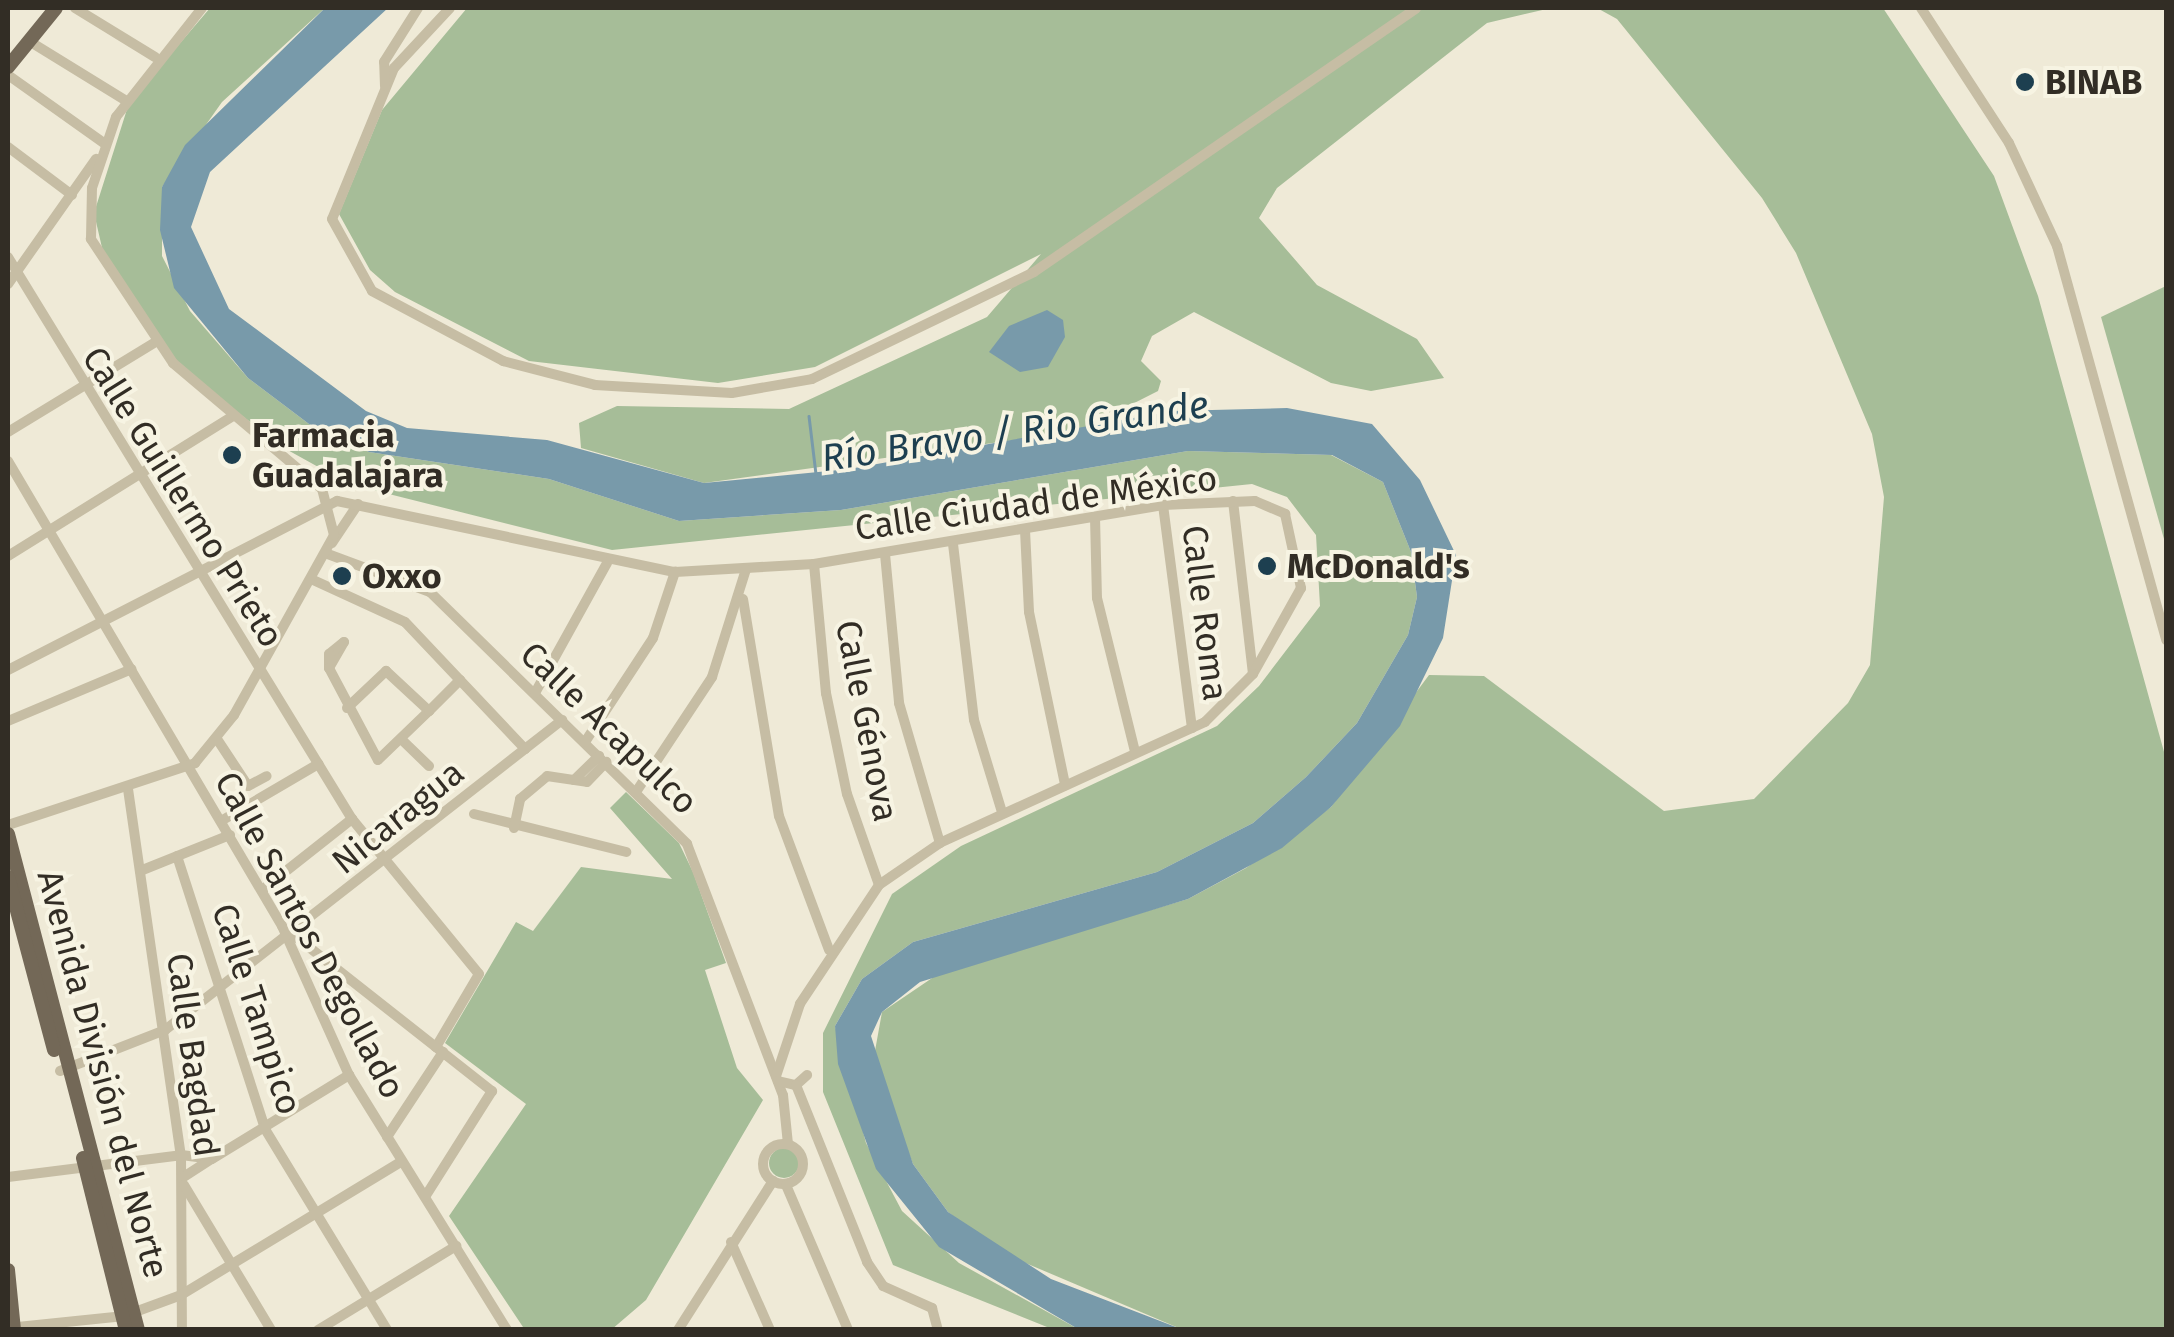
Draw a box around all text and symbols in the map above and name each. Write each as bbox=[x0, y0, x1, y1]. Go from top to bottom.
place label: BINAB bbox=[2045, 61, 2142, 103]
marker: BINAB bbox=[2014, 71, 2036, 93]
street label: Calle Guillermo Prieto bbox=[73, 339, 293, 655]
water label: Río Bravo / Rio Grande bbox=[819, 382, 1211, 482]
place label: Farmacia Guadalajara bbox=[252, 414, 444, 496]
marker: Farmacia Guadalajara bbox=[221, 444, 243, 466]
street label: Calle Ciudad de México bbox=[852, 457, 1220, 549]
street label: Calle Roma bbox=[1173, 523, 1237, 703]
place label: McDonald's bbox=[1287, 545, 1470, 587]
place label: Oxxo bbox=[362, 555, 442, 597]
marker: McDonald's bbox=[1256, 555, 1278, 577]
marker: Oxxo bbox=[331, 565, 353, 587]
street label: Calle Génova bbox=[827, 617, 907, 825]
street label: Calle Acapulco bbox=[512, 633, 706, 823]
street label: Nicaragua bbox=[324, 751, 472, 883]
street label: Calle Santos Degollado bbox=[206, 765, 414, 1105]
street label: Avenida División del Norte bbox=[28, 866, 178, 1282]
street label: Calle Tampico bbox=[203, 898, 311, 1120]
street label: Calle Bagdad bbox=[158, 951, 228, 1159]

